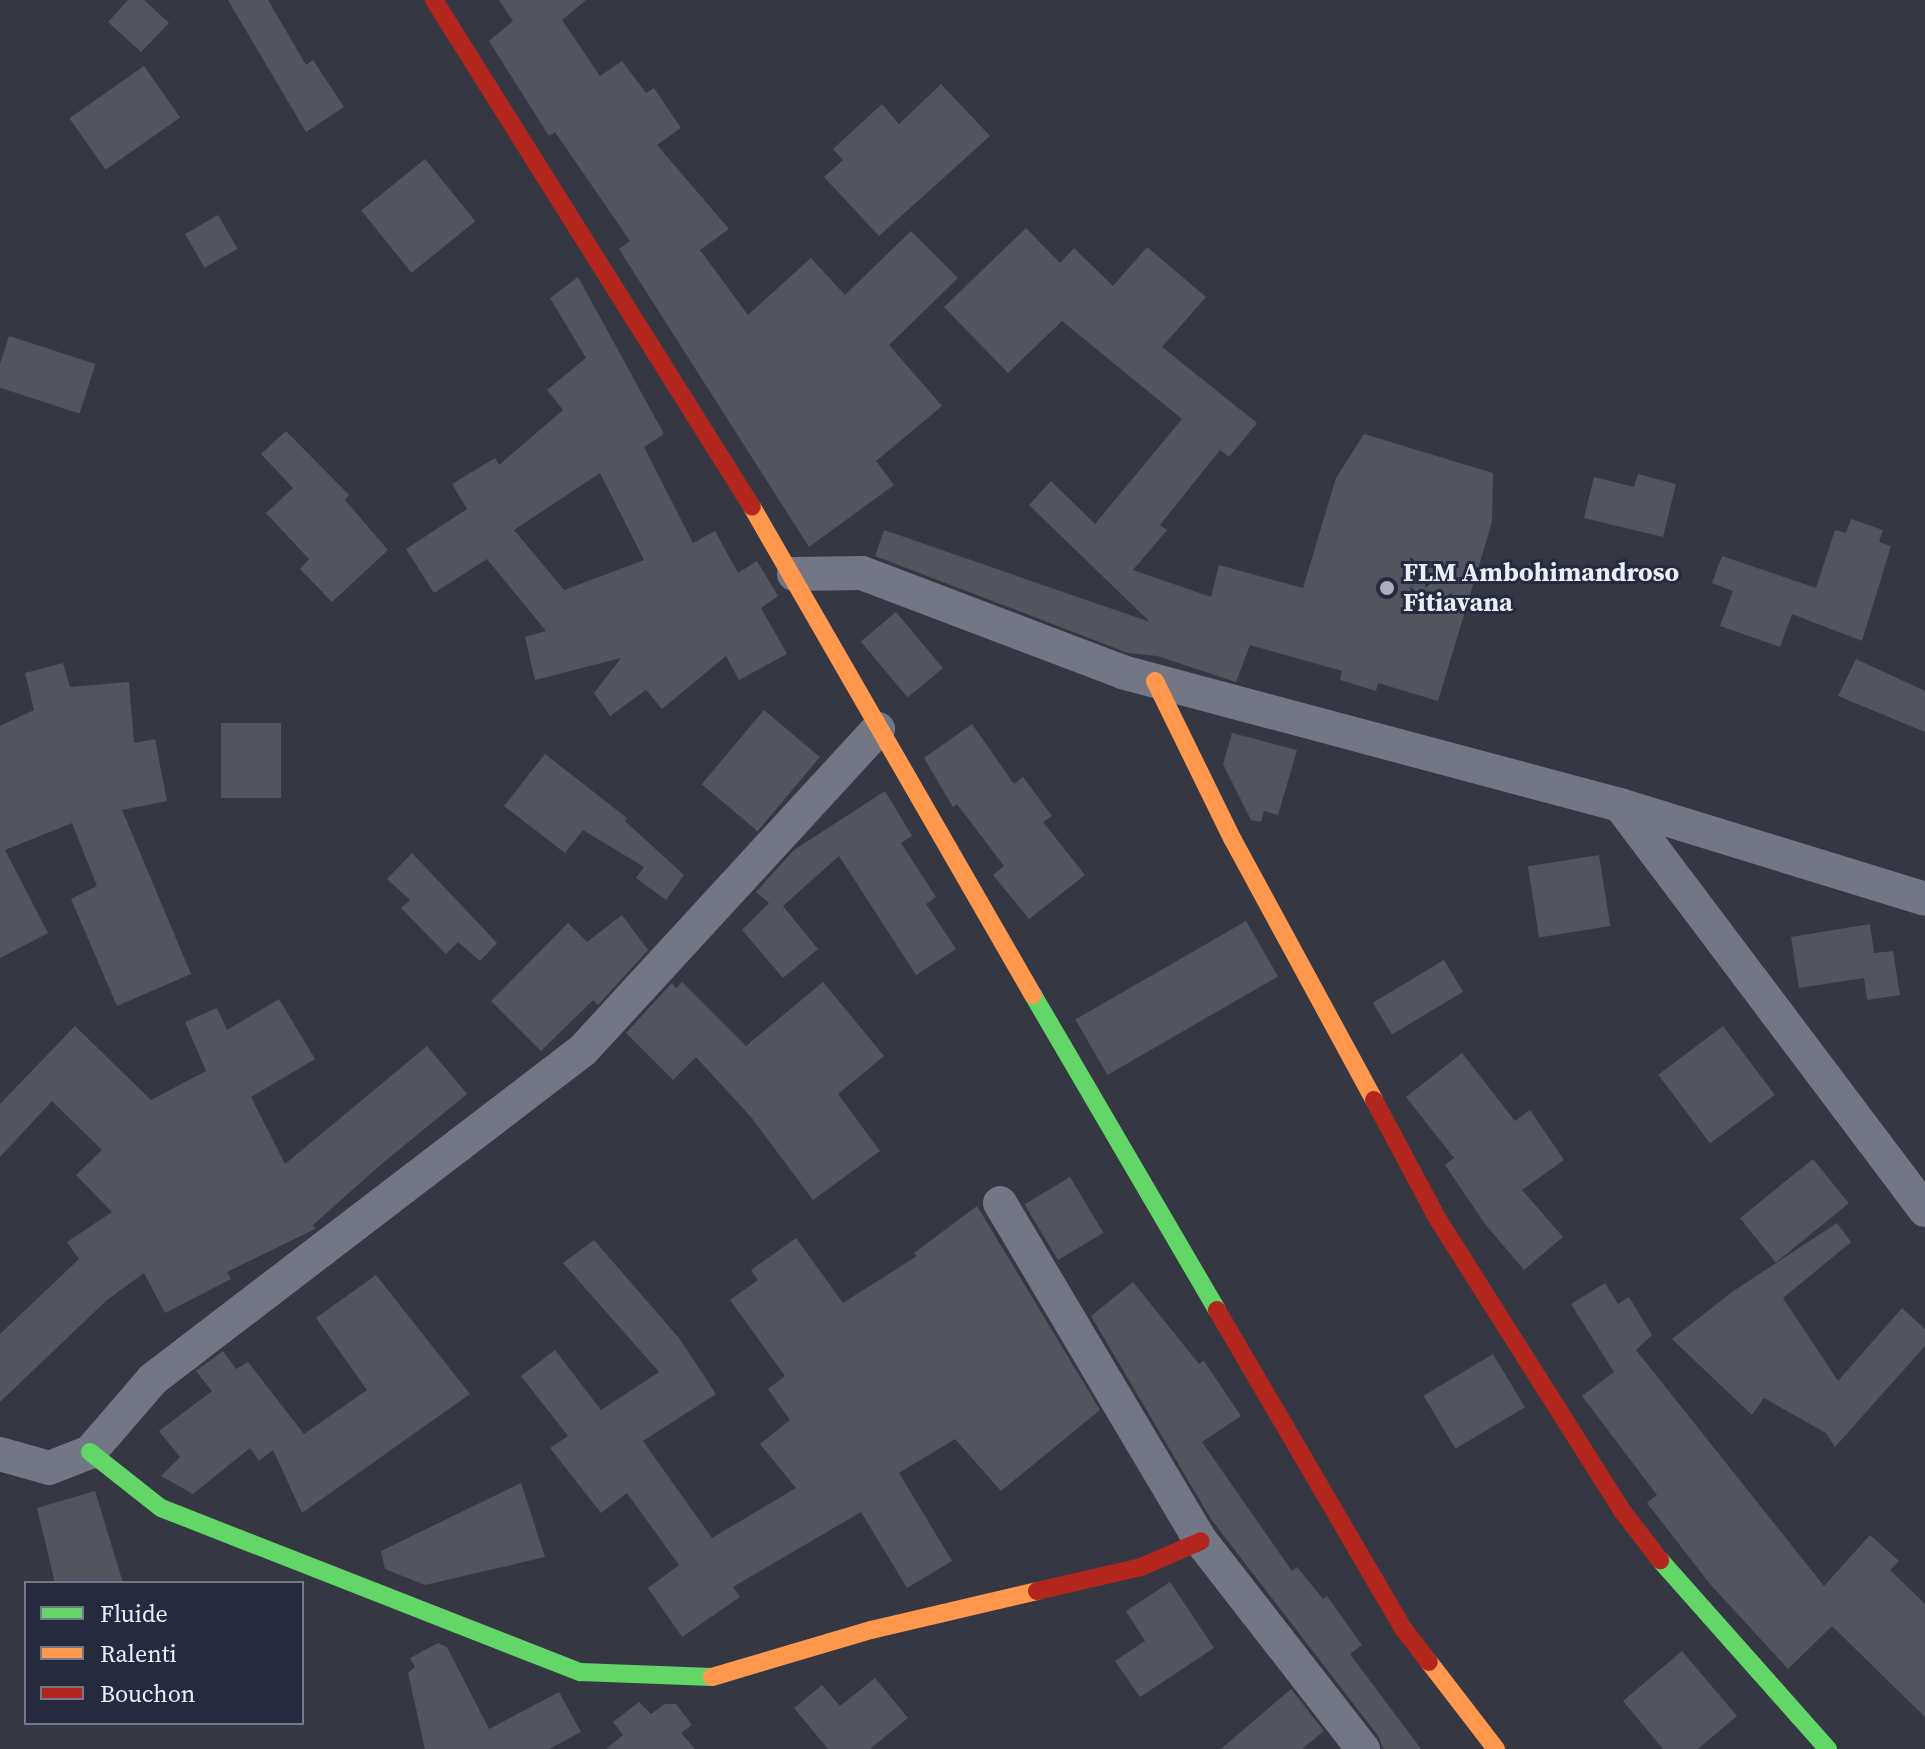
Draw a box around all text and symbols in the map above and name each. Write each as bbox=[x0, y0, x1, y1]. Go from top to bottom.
place label: FLM Ambohimandroso Fitiavana bbox=[1403, 557, 1679, 618]
marker: FLM Ambohimandroso Fitiavana bbox=[1378, 579, 1396, 597]
legend bbox=[24, 1581, 304, 1725]
text: Fluide bbox=[100, 1597, 168, 1630]
text: Ralenti bbox=[100, 1637, 177, 1670]
text: Bouchon bbox=[100, 1677, 195, 1710]

